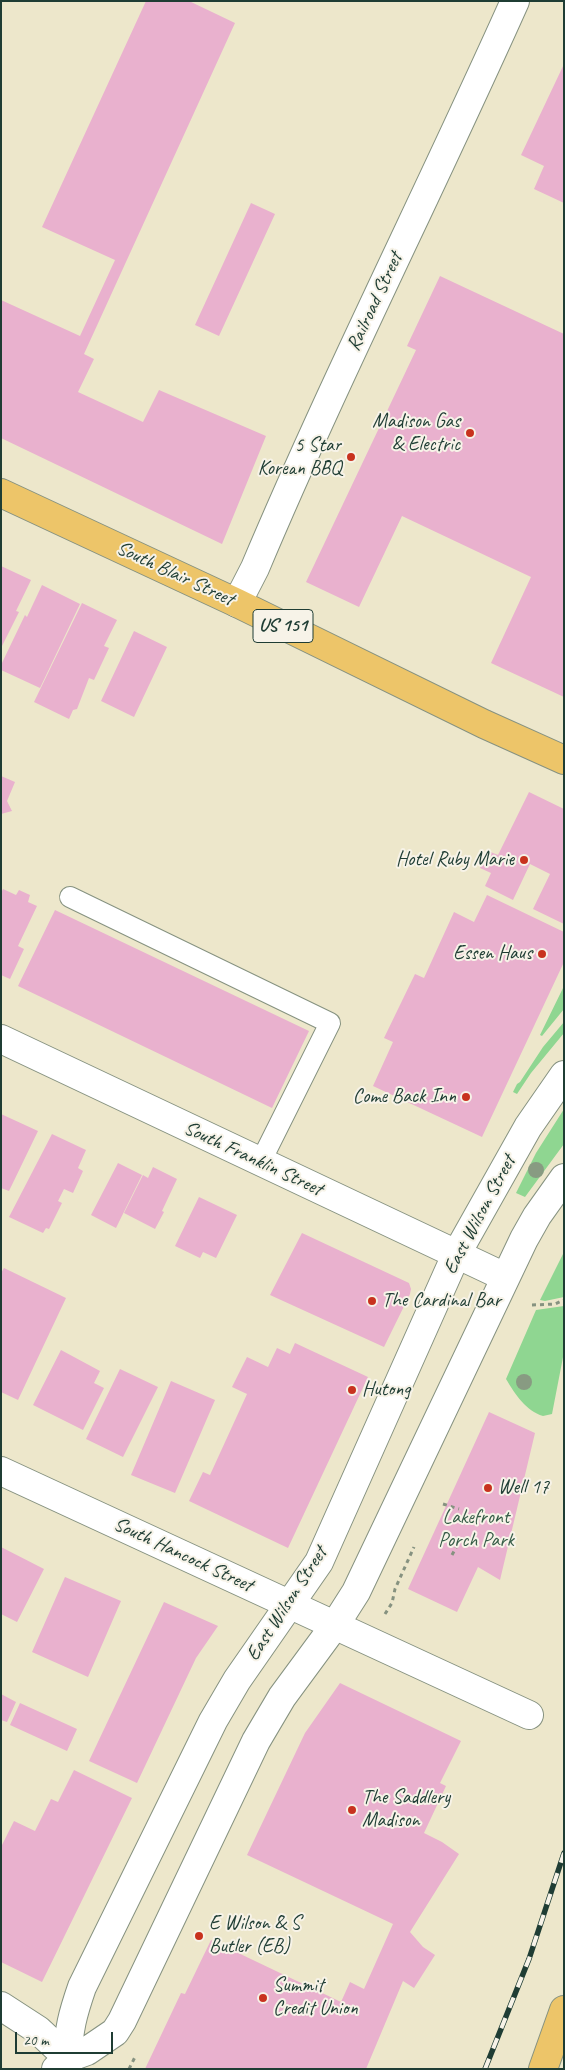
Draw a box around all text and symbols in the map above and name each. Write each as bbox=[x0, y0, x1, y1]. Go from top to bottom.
street label: Railroad Street bbox=[342, 249, 408, 355]
place label: Madison Gas & Electric bbox=[372, 410, 460, 457]
marker: Madison Gas & Electric bbox=[464, 427, 476, 439]
place label: 5 Star Korean BBQ bbox=[258, 434, 341, 481]
marker: 5 Star Korean BBQ bbox=[345, 451, 357, 463]
street label: South Blair Street bbox=[113, 536, 237, 612]
road number: US 151 bbox=[253, 610, 313, 642]
place label: Hotel Ruby Marie bbox=[396, 848, 514, 872]
marker: Hotel Ruby Marie bbox=[518, 854, 530, 866]
place label: Essen Haus bbox=[453, 942, 532, 966]
marker: Essen Haus bbox=[536, 948, 548, 960]
place label: Come Back Inn bbox=[353, 1085, 456, 1109]
marker: Come Back Inn bbox=[460, 1091, 472, 1103]
street label: South Franklin Street bbox=[180, 1116, 326, 1202]
street label: East Wilson Street bbox=[439, 1152, 521, 1278]
place label: The Cardinal Bar bbox=[382, 1289, 501, 1313]
marker: The Cardinal Bar bbox=[366, 1295, 378, 1307]
place label: Hutong bbox=[362, 1378, 410, 1402]
marker: Hutong bbox=[346, 1384, 358, 1396]
place label: Well 17 bbox=[498, 1476, 549, 1500]
marker: Well 17 bbox=[482, 1482, 494, 1494]
park label: Lakefront Porch Park bbox=[438, 1506, 514, 1553]
street label: South Hancock Street bbox=[110, 1512, 256, 1598]
street label: East Wilson Street bbox=[241, 1543, 333, 1665]
place label: The Saddlery Madison bbox=[362, 1786, 450, 1833]
marker: The Saddlery Madison bbox=[346, 1804, 358, 1816]
place label: E Wilson & S Butler (EB) bbox=[209, 1912, 300, 1959]
marker: E Wilson & S Butler (EB) bbox=[193, 1930, 205, 1942]
place label: Summit Credit Union bbox=[273, 1974, 358, 2021]
marker: Summit Credit Union bbox=[257, 1992, 269, 2004]
scale bar bbox=[18, 2022, 115, 2054]
text: 20 m bbox=[23, 2031, 49, 2050]

